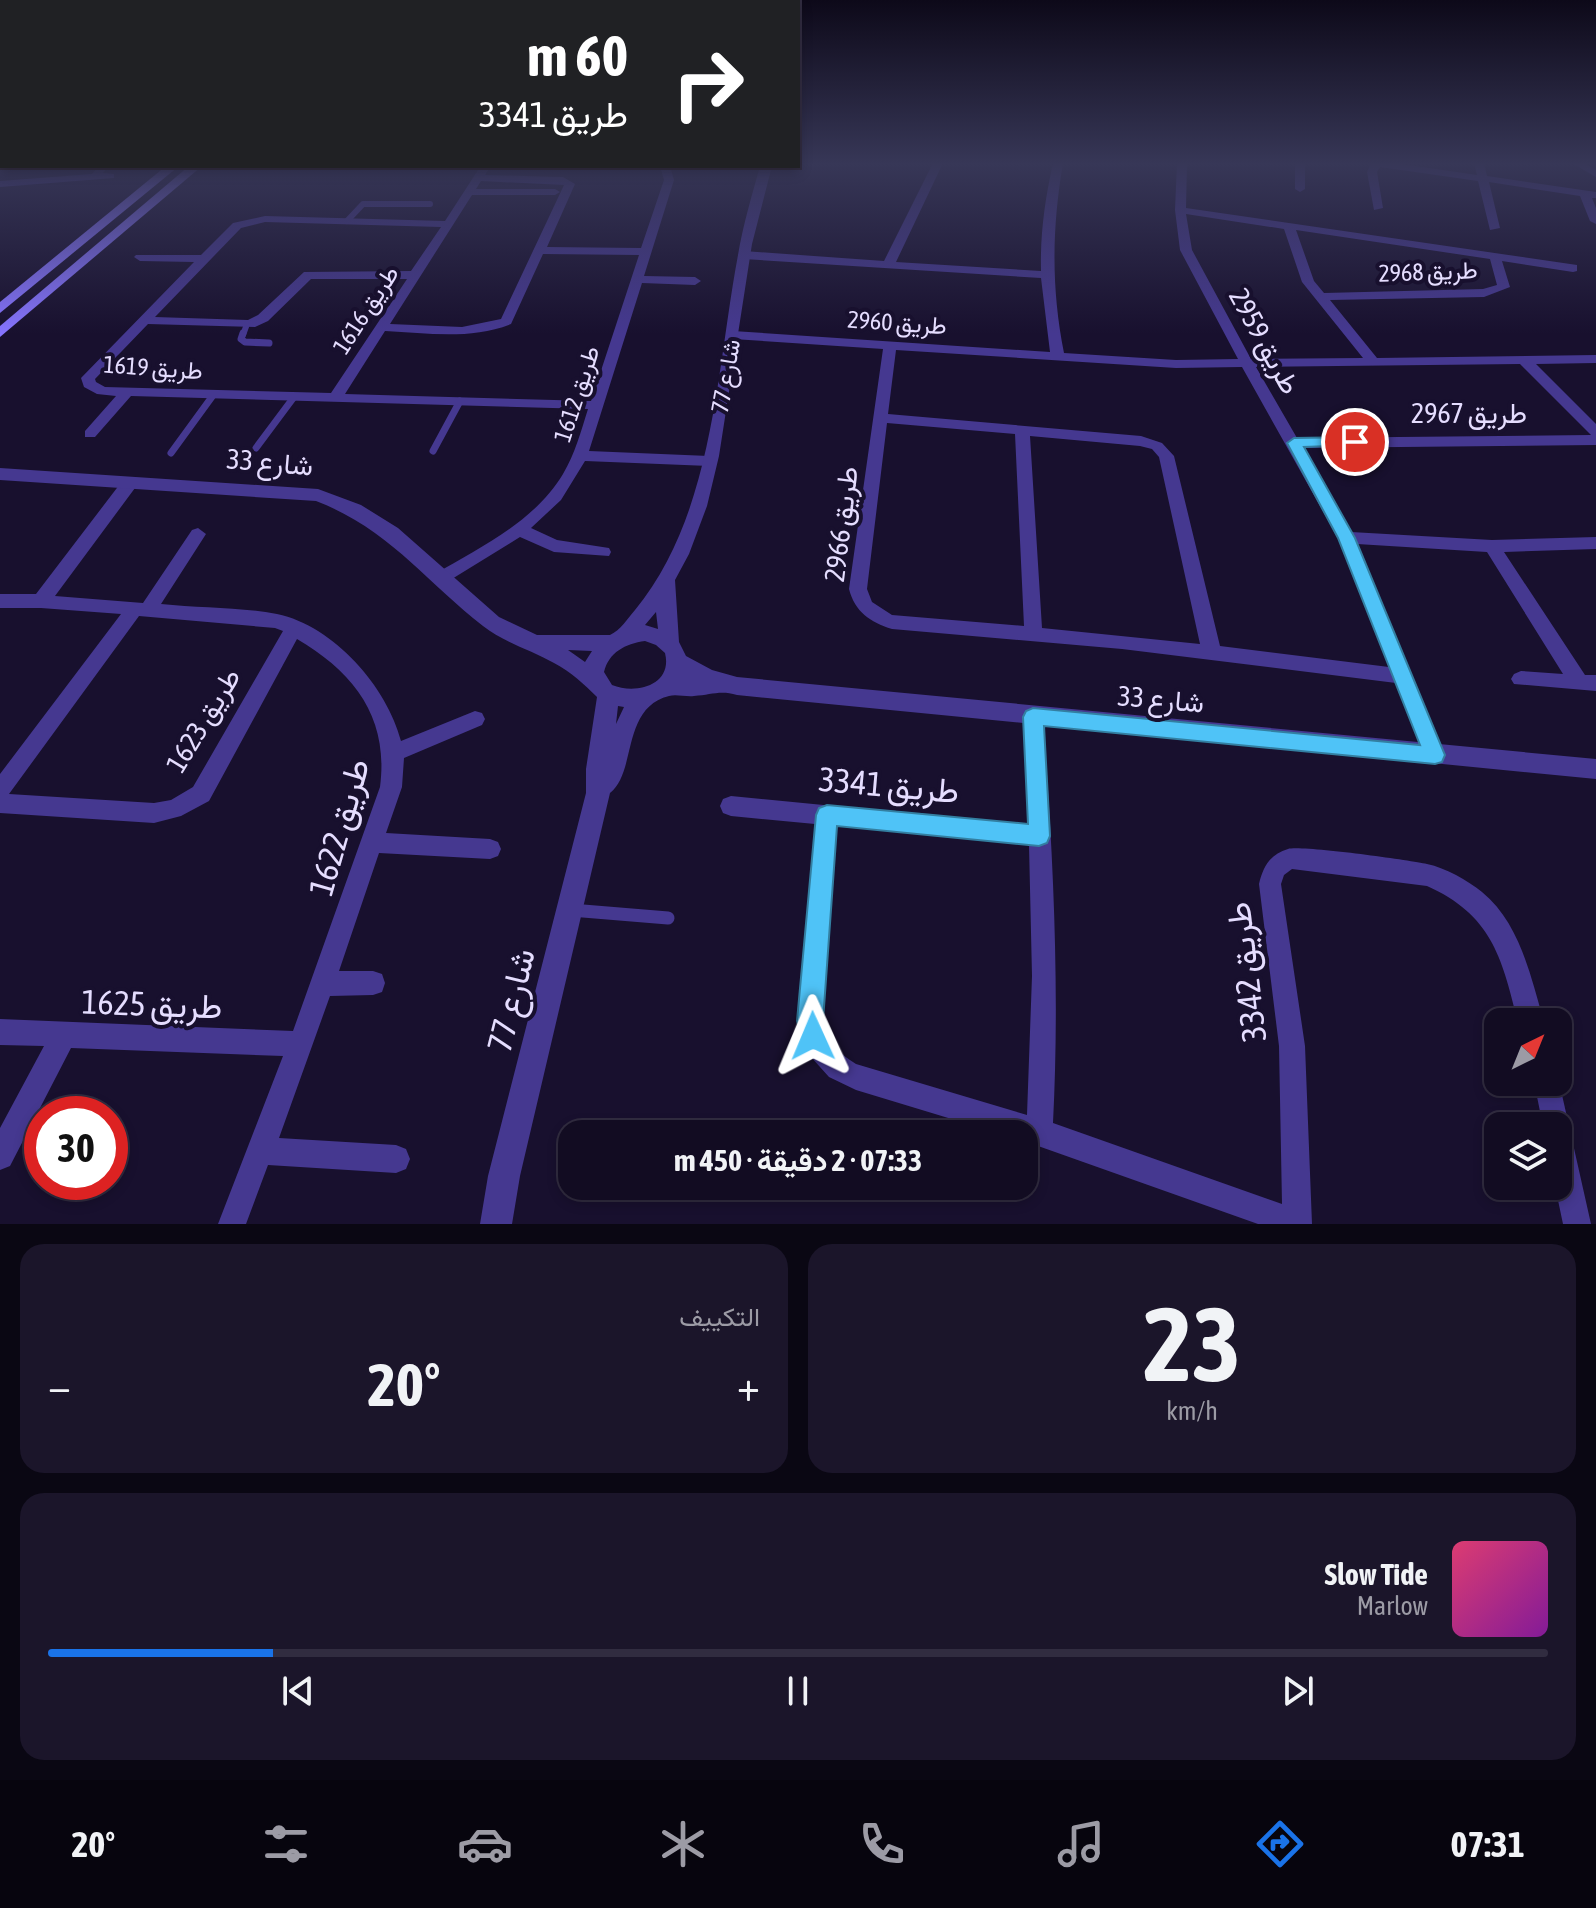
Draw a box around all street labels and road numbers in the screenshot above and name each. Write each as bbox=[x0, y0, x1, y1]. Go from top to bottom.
street label: طريق 2968 bbox=[1378, 256, 1478, 289]
street label: طريق 1616 bbox=[327, 261, 406, 360]
street label: طريق 2959 bbox=[1221, 283, 1307, 400]
street label: طريق 2960 bbox=[846, 306, 948, 341]
street label: شارع 77 bbox=[706, 337, 748, 415]
street label: طريق 1612 bbox=[548, 342, 607, 446]
street label: طريق 1619 bbox=[102, 351, 204, 386]
street label: طريق 2967 bbox=[1411, 397, 1527, 431]
street label: شارع 33 bbox=[225, 442, 314, 485]
street label: طريق 2966 bbox=[818, 465, 866, 584]
street label: طريق 1623 bbox=[159, 662, 248, 779]
street label: شارع 33 bbox=[1116, 679, 1205, 722]
street label: طريق 1622 bbox=[300, 754, 379, 900]
street label: طريق 3341 bbox=[817, 759, 961, 812]
street label: طريق 3342 bbox=[1218, 900, 1275, 1044]
street label: شارع 77 bbox=[479, 944, 546, 1057]
street label: طريق 1625 bbox=[81, 982, 223, 1027]

